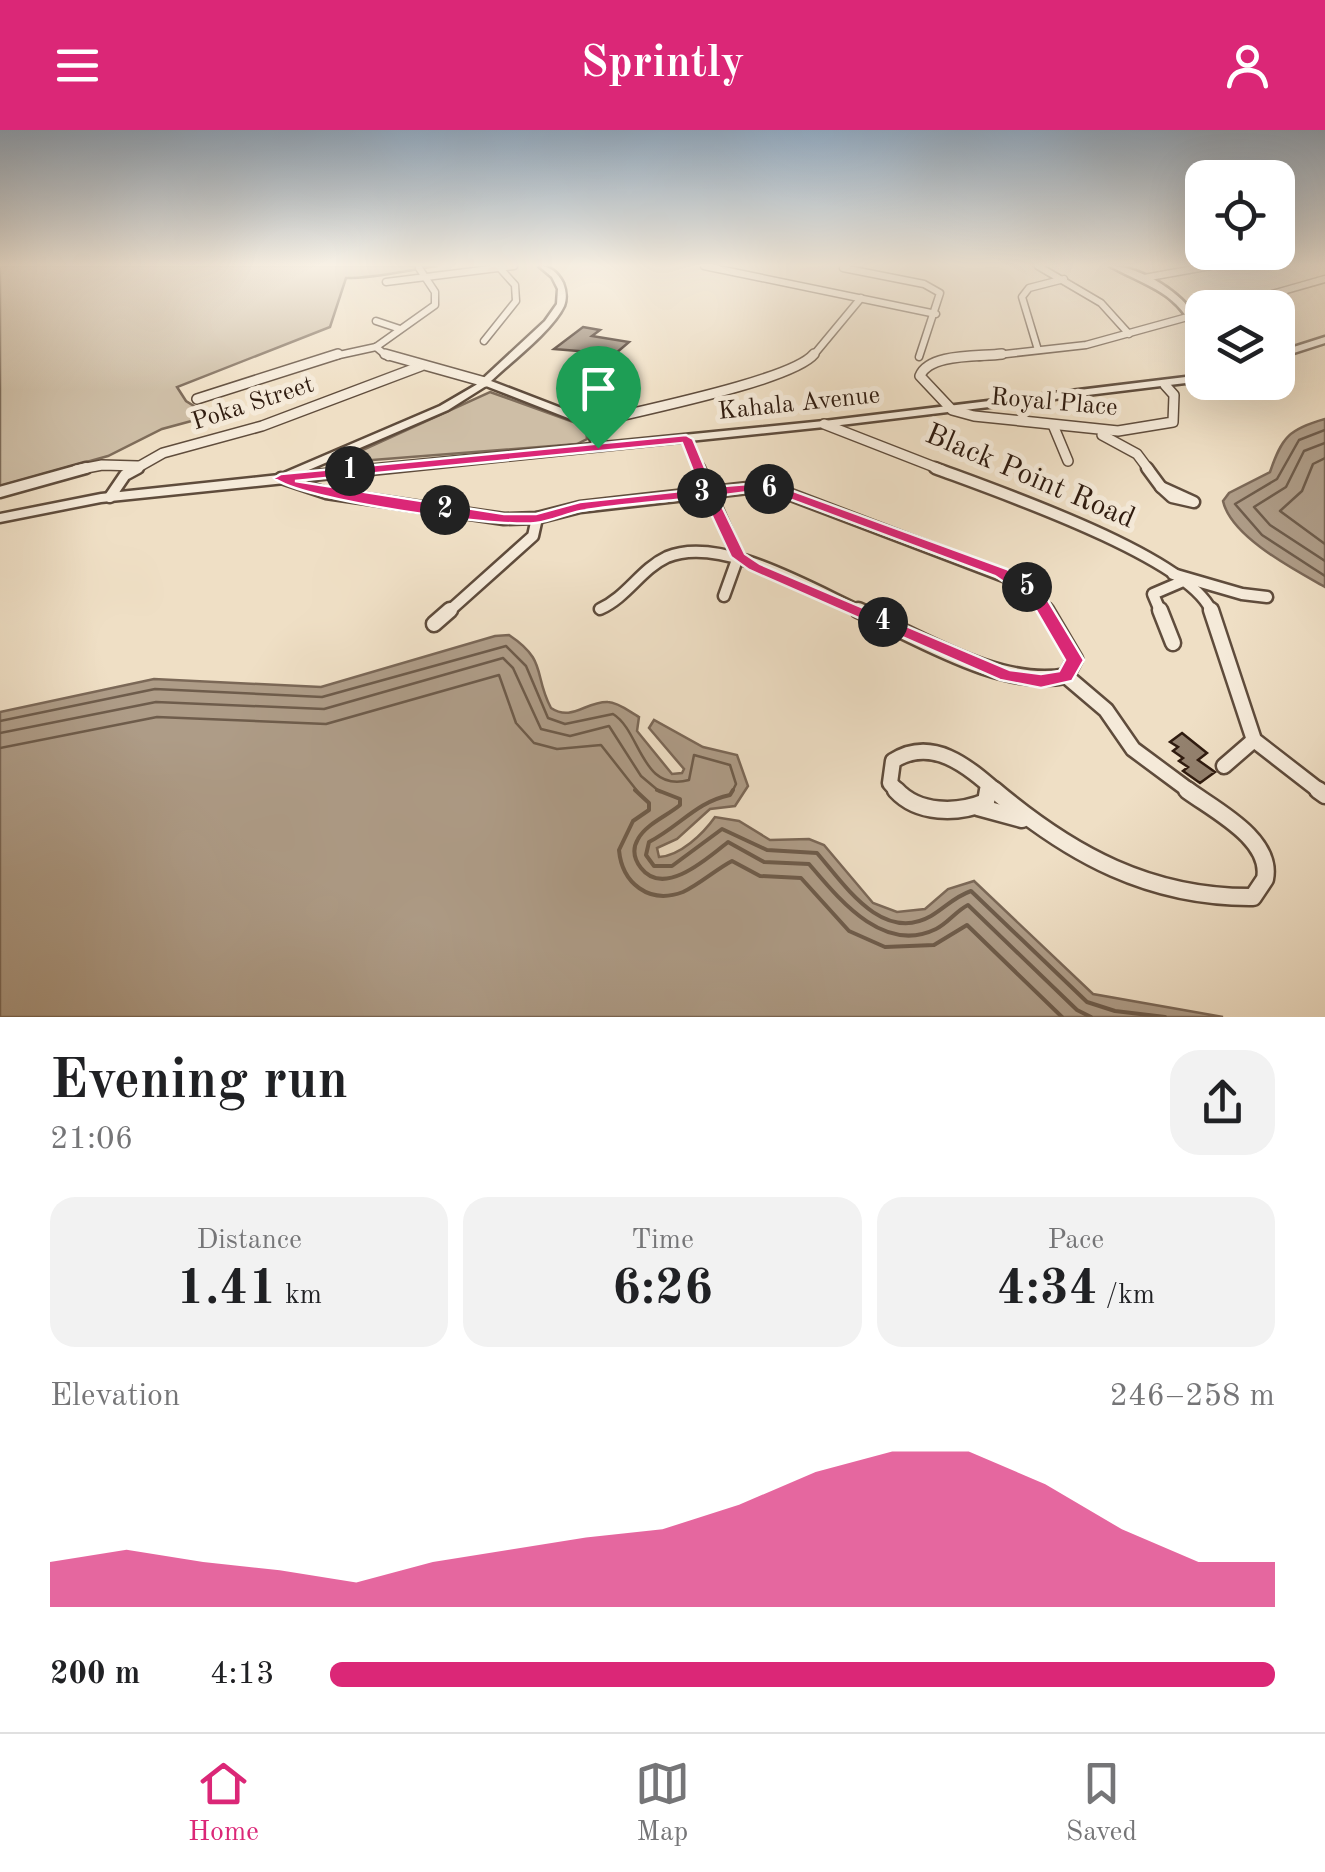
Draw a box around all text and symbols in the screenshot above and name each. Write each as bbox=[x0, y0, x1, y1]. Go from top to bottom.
icon: menu bbox=[50, 38, 105, 93]
icon: person bbox=[1220, 38, 1275, 93]
text: Sprintly bbox=[580, 42, 745, 87]
map controls bbox=[1185, 160, 1295, 400]
button: locate bbox=[1185, 160, 1295, 270]
button: layers bbox=[1185, 290, 1295, 400]
pin bbox=[556, 346, 641, 449]
icon: arrive bbox=[571, 361, 626, 416]
street label: Poka Street bbox=[189, 373, 317, 435]
street label: Kahala Avenue bbox=[717, 383, 881, 425]
street label: Royal Place bbox=[989, 385, 1119, 421]
street label: Black Point Road bbox=[921, 419, 1139, 535]
pin: 1 bbox=[325, 446, 375, 496]
text: 1 bbox=[342, 457, 358, 485]
pin: 6 bbox=[744, 464, 794, 514]
pin: 3 bbox=[677, 468, 727, 518]
text: 6 bbox=[761, 475, 777, 503]
text: 3 bbox=[694, 479, 710, 507]
pin: 2 bbox=[420, 485, 470, 535]
text: 2 bbox=[437, 496, 453, 524]
pin: 5 bbox=[1002, 562, 1052, 612]
text: 5 bbox=[1019, 573, 1035, 601]
pin: 4 bbox=[858, 597, 908, 647]
text: 4 bbox=[875, 608, 891, 636]
button: share bbox=[1170, 1050, 1275, 1155]
text: Evening run bbox=[50, 1055, 348, 1110]
text: 21:06 bbox=[50, 1124, 133, 1156]
text: Distance bbox=[196, 1227, 302, 1255]
text: Time bbox=[631, 1227, 694, 1255]
text: Pace bbox=[1047, 1227, 1104, 1255]
text: 1.41 bbox=[176, 1265, 277, 1315]
text: 6:26 bbox=[612, 1265, 713, 1315]
text: 4:34 bbox=[997, 1265, 1098, 1315]
text: km bbox=[277, 1282, 322, 1310]
text: /km bbox=[1098, 1282, 1155, 1310]
text: Elevation bbox=[50, 1381, 180, 1413]
text: 246–258 m bbox=[1109, 1381, 1275, 1413]
text: 200 m bbox=[50, 1659, 140, 1691]
text: 4:13 bbox=[210, 1659, 275, 1691]
tab: Home bbox=[188, 1756, 259, 1851]
tab: Map bbox=[635, 1756, 690, 1851]
tab: Saved bbox=[1066, 1756, 1137, 1851]

